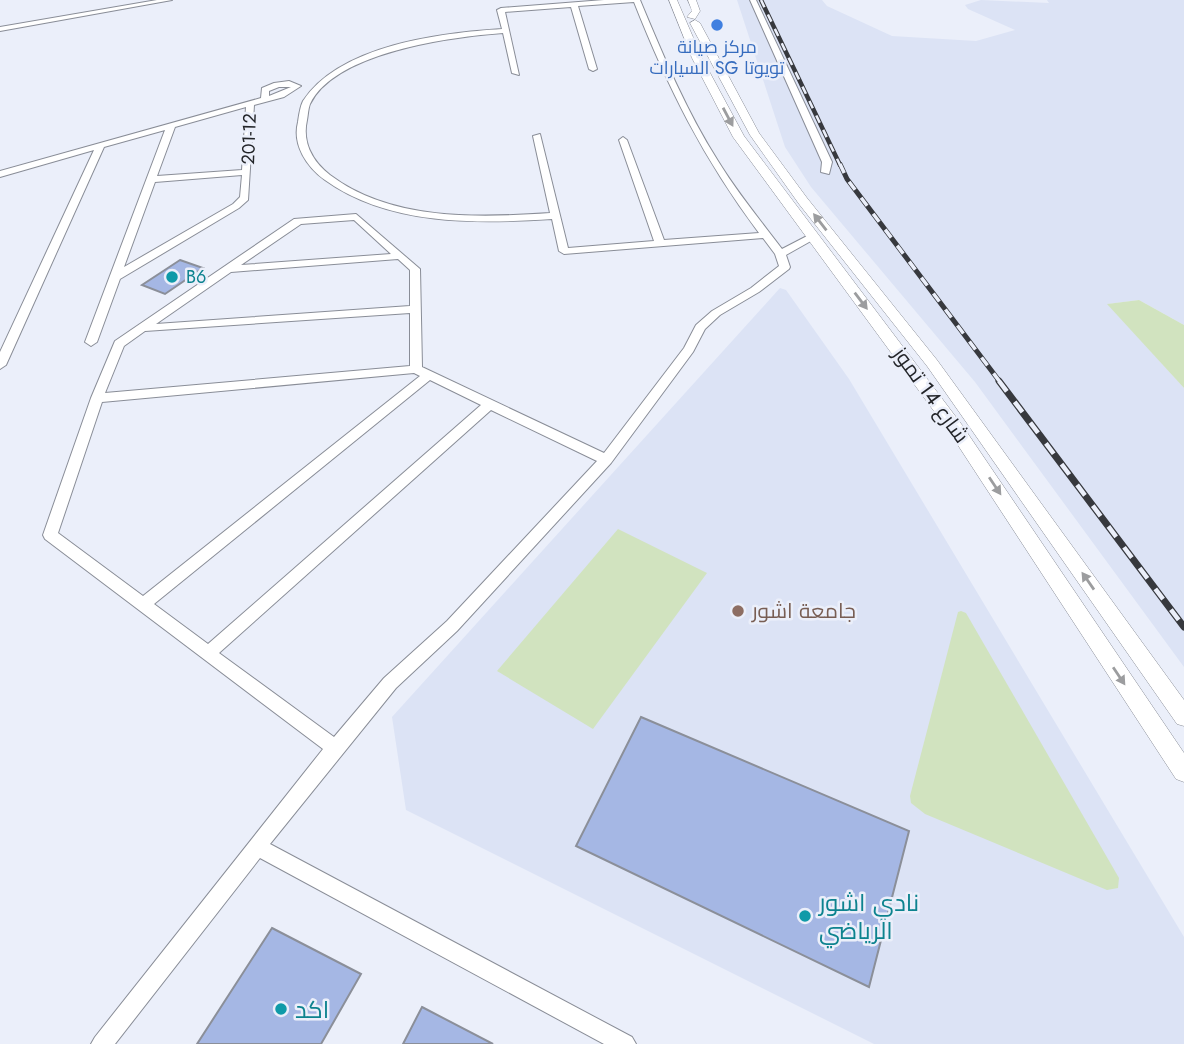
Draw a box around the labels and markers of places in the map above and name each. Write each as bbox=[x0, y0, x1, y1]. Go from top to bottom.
marker: مركز صيانة السيارات SG تويوتا bbox=[709, 17, 725, 33]
place label: مركز صيانة السيارات SG تويوتا bbox=[650, 34, 785, 81]
place label: B6 bbox=[186, 264, 206, 290]
marker: B6 bbox=[164, 269, 180, 285]
place label: جامعة اشور bbox=[751, 596, 856, 626]
marker: جامعة اشور bbox=[730, 603, 746, 619]
place label: نادي اشور الرياضي bbox=[817, 885, 919, 949]
marker: نادي اشور الرياضي bbox=[797, 908, 813, 924]
place label: اكد bbox=[295, 992, 329, 1027]
marker: اكد bbox=[273, 1001, 289, 1017]

